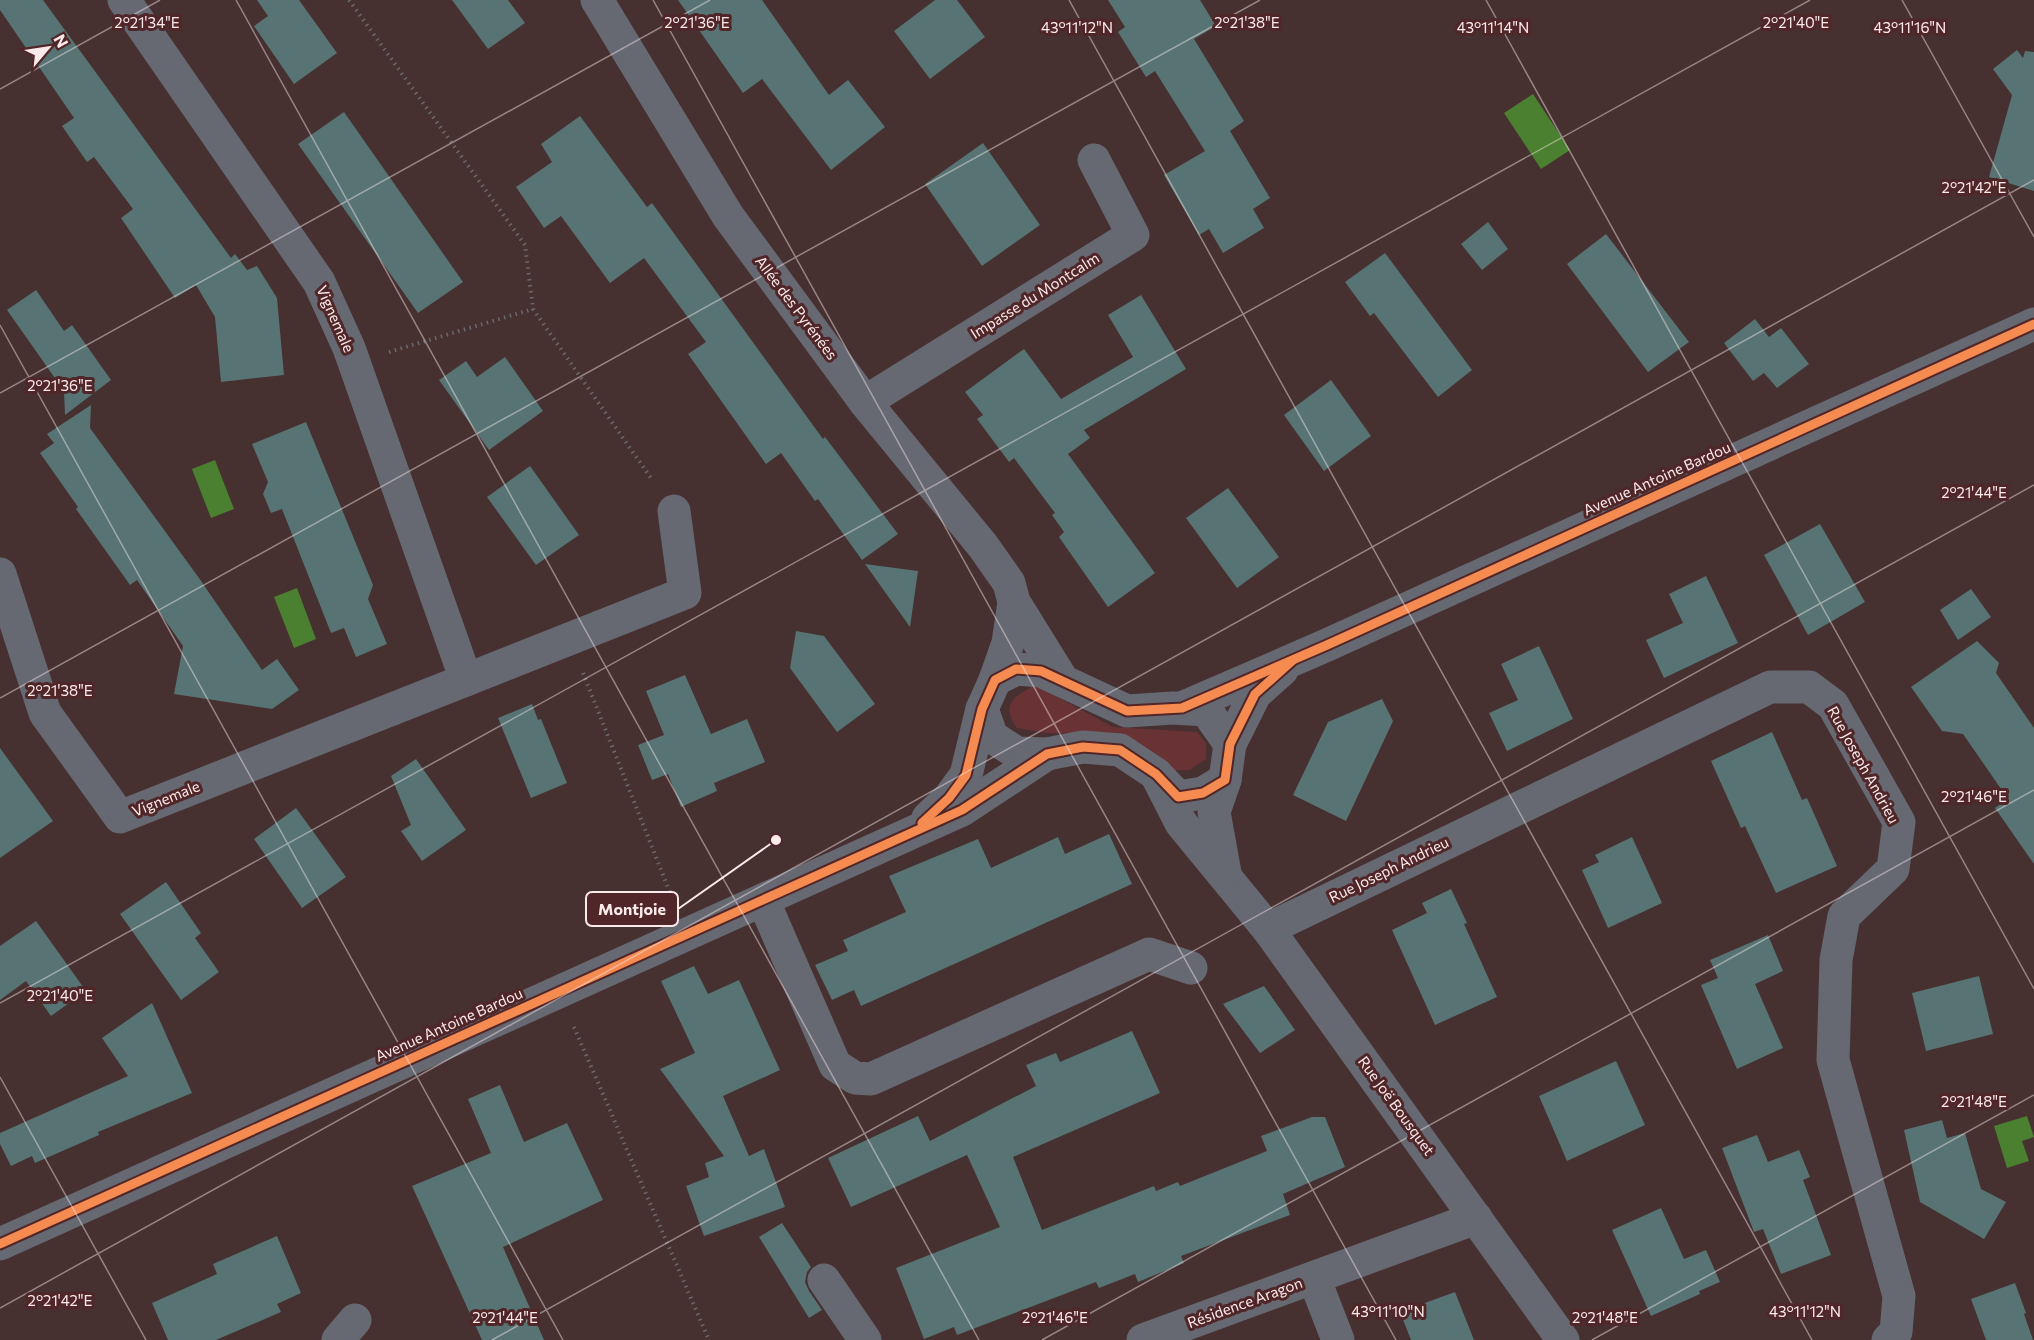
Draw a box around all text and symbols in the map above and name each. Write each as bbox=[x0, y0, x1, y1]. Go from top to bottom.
text: 2°21'34"E bbox=[114, 13, 180, 31]
text: 2°21'36"E bbox=[664, 13, 730, 31]
text: 2°21'38"E bbox=[1214, 13, 1280, 31]
text: 2°21'40"E bbox=[1763, 13, 1829, 31]
north arrow bbox=[18, 18, 78, 78]
text: 43°11'12"N bbox=[1041, 18, 1113, 36]
text: 43°11'14"N bbox=[1457, 18, 1529, 36]
text: 43°11'16"N bbox=[1874, 18, 1946, 36]
text: N bbox=[50, 31, 73, 50]
text: 2°21'42"E bbox=[1942, 178, 2007, 196]
street label: Impasse du Montcalm bbox=[967, 248, 1102, 342]
street label: Allée des Pyrénées bbox=[752, 252, 842, 363]
street label: Vignemale bbox=[313, 282, 359, 355]
text: 2°21'36"E bbox=[27, 376, 93, 394]
street label: Avenue Antoine Bardou bbox=[1580, 437, 1733, 519]
text: 2°21'44"E bbox=[1941, 483, 2007, 501]
text: 2°21'38"E bbox=[27, 681, 93, 699]
street label: Rue Joseph Andrieu bbox=[1824, 703, 1904, 826]
street label: Vignemale bbox=[129, 776, 202, 820]
text: 2°21'46"E bbox=[1941, 787, 2007, 805]
street label: Rue Joseph Andrieu bbox=[1326, 832, 1451, 906]
callout: Montjoie bbox=[586, 892, 678, 926]
text: Montjoie bbox=[598, 899, 666, 918]
street label: Avenue Antoine Bardou bbox=[372, 983, 525, 1065]
text: 2°21'40"E bbox=[27, 986, 93, 1004]
street label: Rue Joë Bousquet bbox=[1355, 1052, 1439, 1159]
text: 2°21'48"E bbox=[1941, 1092, 2007, 1110]
street label: Résidence Aragon bbox=[1185, 1273, 1305, 1331]
text: 2°21'42"E bbox=[28, 1291, 93, 1309]
text: 43°11'10"N bbox=[1351, 1302, 1425, 1320]
text: 43°11'12"N bbox=[1769, 1302, 1841, 1320]
text: 2°21'44"E bbox=[472, 1308, 538, 1326]
text: 2°21'46"E bbox=[1022, 1308, 1088, 1326]
text: 2°21'48"E bbox=[1572, 1308, 1638, 1326]

